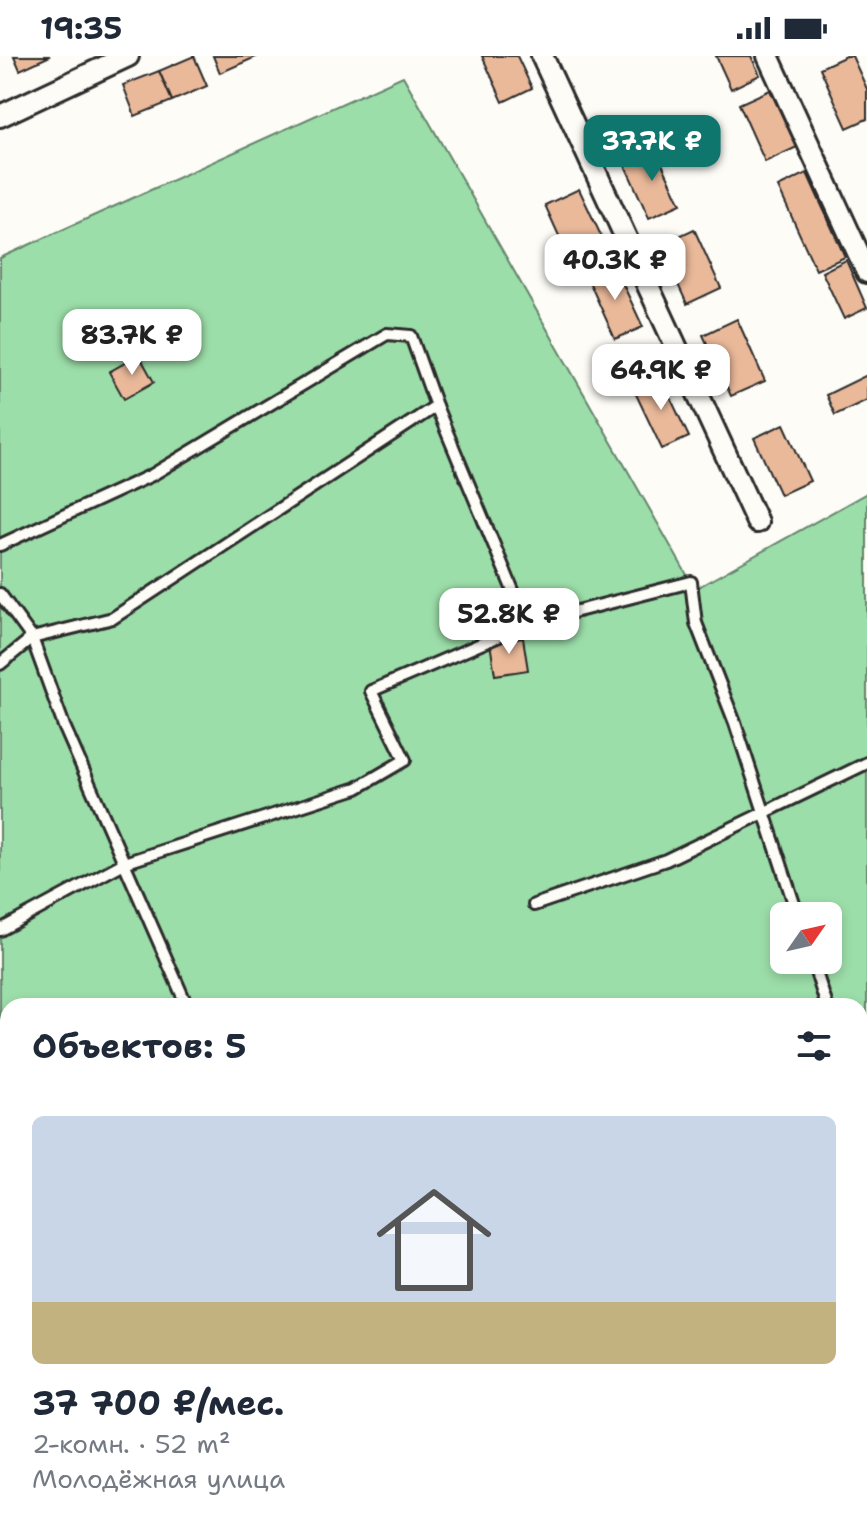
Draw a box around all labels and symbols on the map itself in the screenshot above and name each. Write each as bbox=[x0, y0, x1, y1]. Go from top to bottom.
pin: 37.7K ₽ bbox=[578, 115, 726, 183]
pin: 40.3K ₽ bbox=[541, 234, 689, 302]
pin: 83.7K ₽ bbox=[58, 309, 206, 377]
pin: 64.9K ₽ bbox=[587, 344, 735, 412]
pin: 52.8K ₽ bbox=[435, 588, 583, 656]
north arrow bbox=[770, 902, 842, 974]

